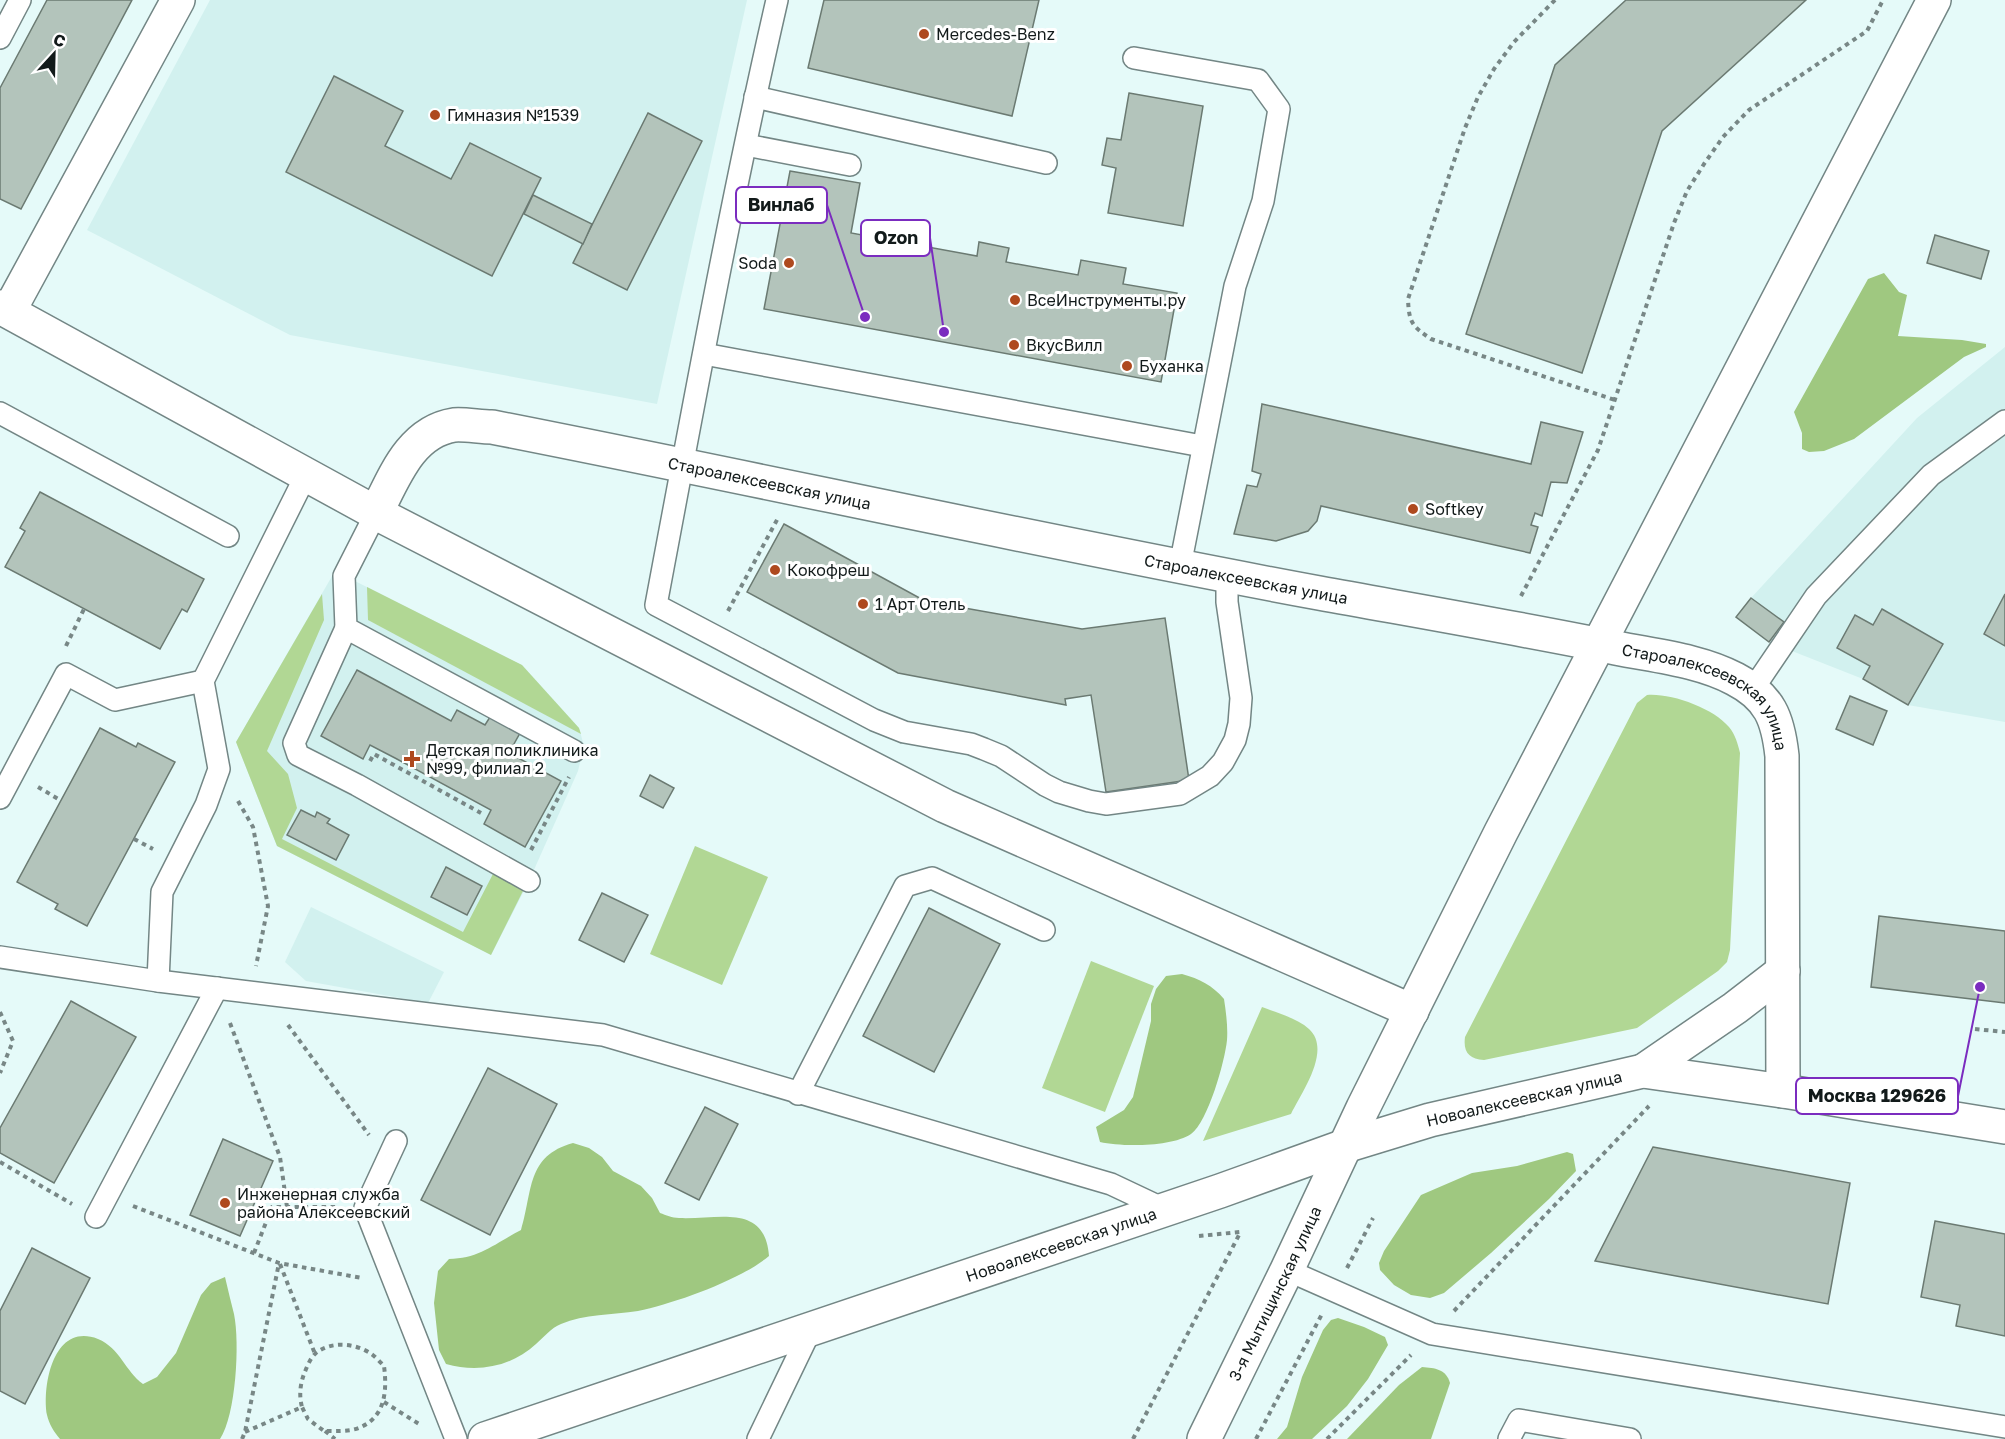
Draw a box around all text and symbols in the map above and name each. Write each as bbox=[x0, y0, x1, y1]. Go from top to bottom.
north arrow bbox=[24, 24, 84, 84]
place label: Mercedes-Benz bbox=[936, 24, 1055, 44]
marker: Mercedes-Benz bbox=[917, 27, 931, 41]
text: С bbox=[51, 29, 69, 51]
place label: Гимназия №1539 bbox=[447, 105, 579, 125]
marker: Гимназия №1539 bbox=[428, 108, 442, 122]
callout: Винлаб bbox=[736, 187, 827, 223]
text: Винлаб bbox=[748, 193, 814, 215]
callout: Ozon bbox=[861, 220, 930, 256]
text: Ozon bbox=[874, 226, 918, 248]
place label: Soda bbox=[738, 253, 777, 273]
marker: Soda bbox=[782, 256, 796, 270]
place label: ВсеИнструменты.ру bbox=[1027, 290, 1186, 310]
marker: ВсеИнструменты.ру bbox=[1008, 293, 1022, 307]
place label: ВкусВилл bbox=[1026, 335, 1103, 355]
marker: ВкусВилл bbox=[1007, 338, 1021, 352]
place label: Буханка bbox=[1139, 356, 1204, 376]
marker: Буханка bbox=[1120, 359, 1134, 373]
street label: Староалексеевская улица bbox=[666, 453, 873, 514]
place label: Softkey bbox=[1425, 499, 1484, 519]
marker: Softkey bbox=[1406, 502, 1420, 516]
street label: Староалексеевская улица bbox=[1143, 550, 1349, 608]
place label: Кокофреш bbox=[787, 560, 870, 580]
marker: Кокофреш bbox=[768, 563, 782, 577]
place label: 1 Арт Отель bbox=[875, 594, 965, 614]
marker: 1 Арт Отель bbox=[856, 597, 870, 611]
street label: Староалексеевская улица bbox=[1620, 639, 1791, 752]
place label: Детская поликлиника №99, филиал 2 bbox=[426, 740, 599, 778]
marker: Детская поликлиника №99, филиал 2 bbox=[403, 750, 421, 768]
street label: Новоалексеевская улица bbox=[1424, 1066, 1624, 1131]
callout: Москва 129626 bbox=[1796, 1078, 1958, 1114]
text: Москва 129626 bbox=[1808, 1084, 1946, 1106]
place label: Инженерная служба района Алексеевский bbox=[237, 1184, 410, 1222]
marker: Инженерная служба района Алексеевский bbox=[218, 1196, 232, 1210]
street label: Новоалексеевская улица bbox=[963, 1203, 1159, 1286]
street label: 3-я Мытищинская улица bbox=[1224, 1203, 1326, 1384]

